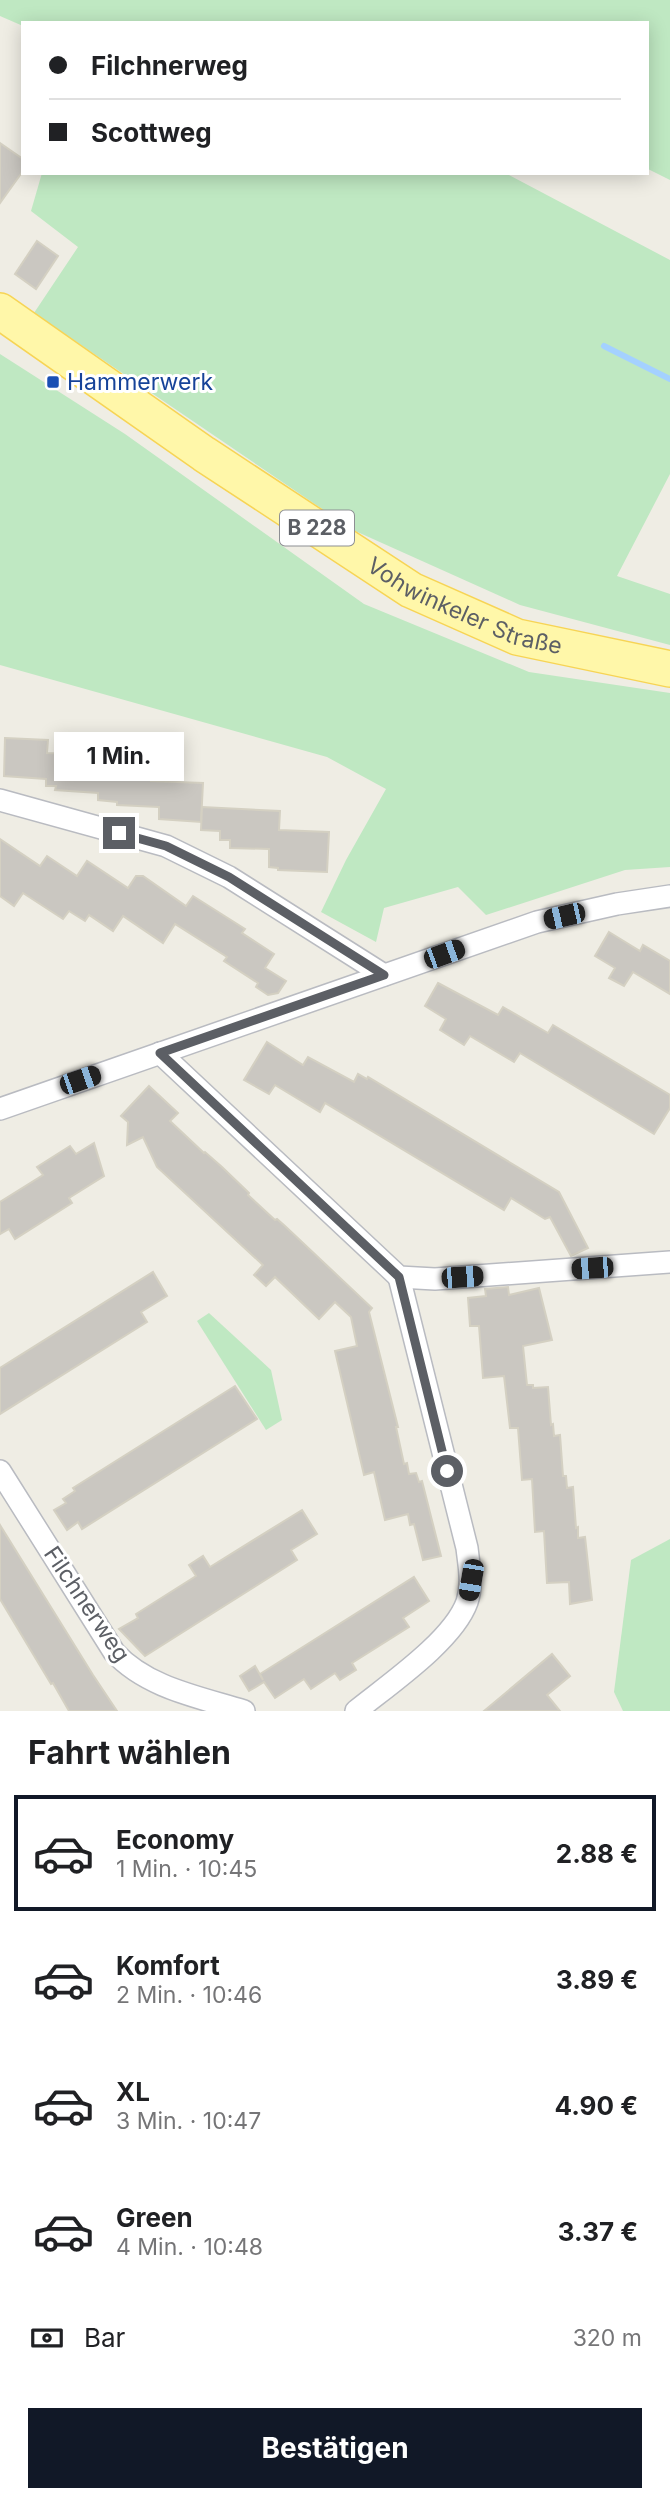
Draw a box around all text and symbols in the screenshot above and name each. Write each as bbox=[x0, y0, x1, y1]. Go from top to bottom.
text: Filchnerweg bbox=[91, 50, 248, 81]
text: Scottweg bbox=[91, 117, 212, 148]
place label: Hammerwerk bbox=[67, 368, 213, 396]
marker: Hammerwerk bbox=[45, 374, 61, 390]
road number: B 228 bbox=[280, 510, 354, 546]
street label: Vohwinkeler Straße bbox=[362, 551, 565, 660]
callout: 1 Min. bbox=[54, 732, 184, 780]
text: 1 Min. bbox=[86, 742, 152, 770]
route end bbox=[103, 817, 135, 849]
car bbox=[542, 901, 587, 931]
car bbox=[421, 937, 468, 971]
car bbox=[57, 1063, 104, 1097]
car bbox=[571, 1256, 614, 1280]
car bbox=[441, 1265, 484, 1289]
route start bbox=[431, 1455, 463, 1487]
street label: Filchnerweg bbox=[38, 1541, 136, 1667]
car bbox=[458, 1557, 485, 1603]
text: Fahrt wählen bbox=[28, 1733, 231, 1772]
icon: car bbox=[32, 1822, 95, 1885]
text: Economy bbox=[116, 1824, 234, 1855]
text: 2.88 € bbox=[556, 1838, 638, 1869]
text: 1 Min. · 10:45 bbox=[116, 1855, 257, 1883]
icon: car bbox=[32, 1948, 95, 2011]
text: Komfort bbox=[116, 1950, 220, 1981]
text: 3.89 € bbox=[556, 1964, 638, 1995]
text: 2 Min. · 10:46 bbox=[116, 1981, 262, 2009]
icon: car bbox=[32, 2074, 95, 2137]
text: XL bbox=[116, 2076, 150, 2107]
text: 4.90 € bbox=[555, 2090, 638, 2121]
text: 3 Min. · 10:47 bbox=[116, 2107, 261, 2135]
icon: car bbox=[32, 2200, 95, 2263]
text: Green bbox=[116, 2202, 193, 2233]
text: 3.37 € bbox=[558, 2216, 638, 2247]
text: 4 Min. · 10:48 bbox=[116, 2233, 263, 2261]
icon: cash bbox=[28, 2319, 66, 2357]
text: Bar bbox=[84, 2322, 125, 2353]
text: 320 m bbox=[573, 2324, 642, 2352]
button: Bestätigen bbox=[28, 2408, 642, 2488]

